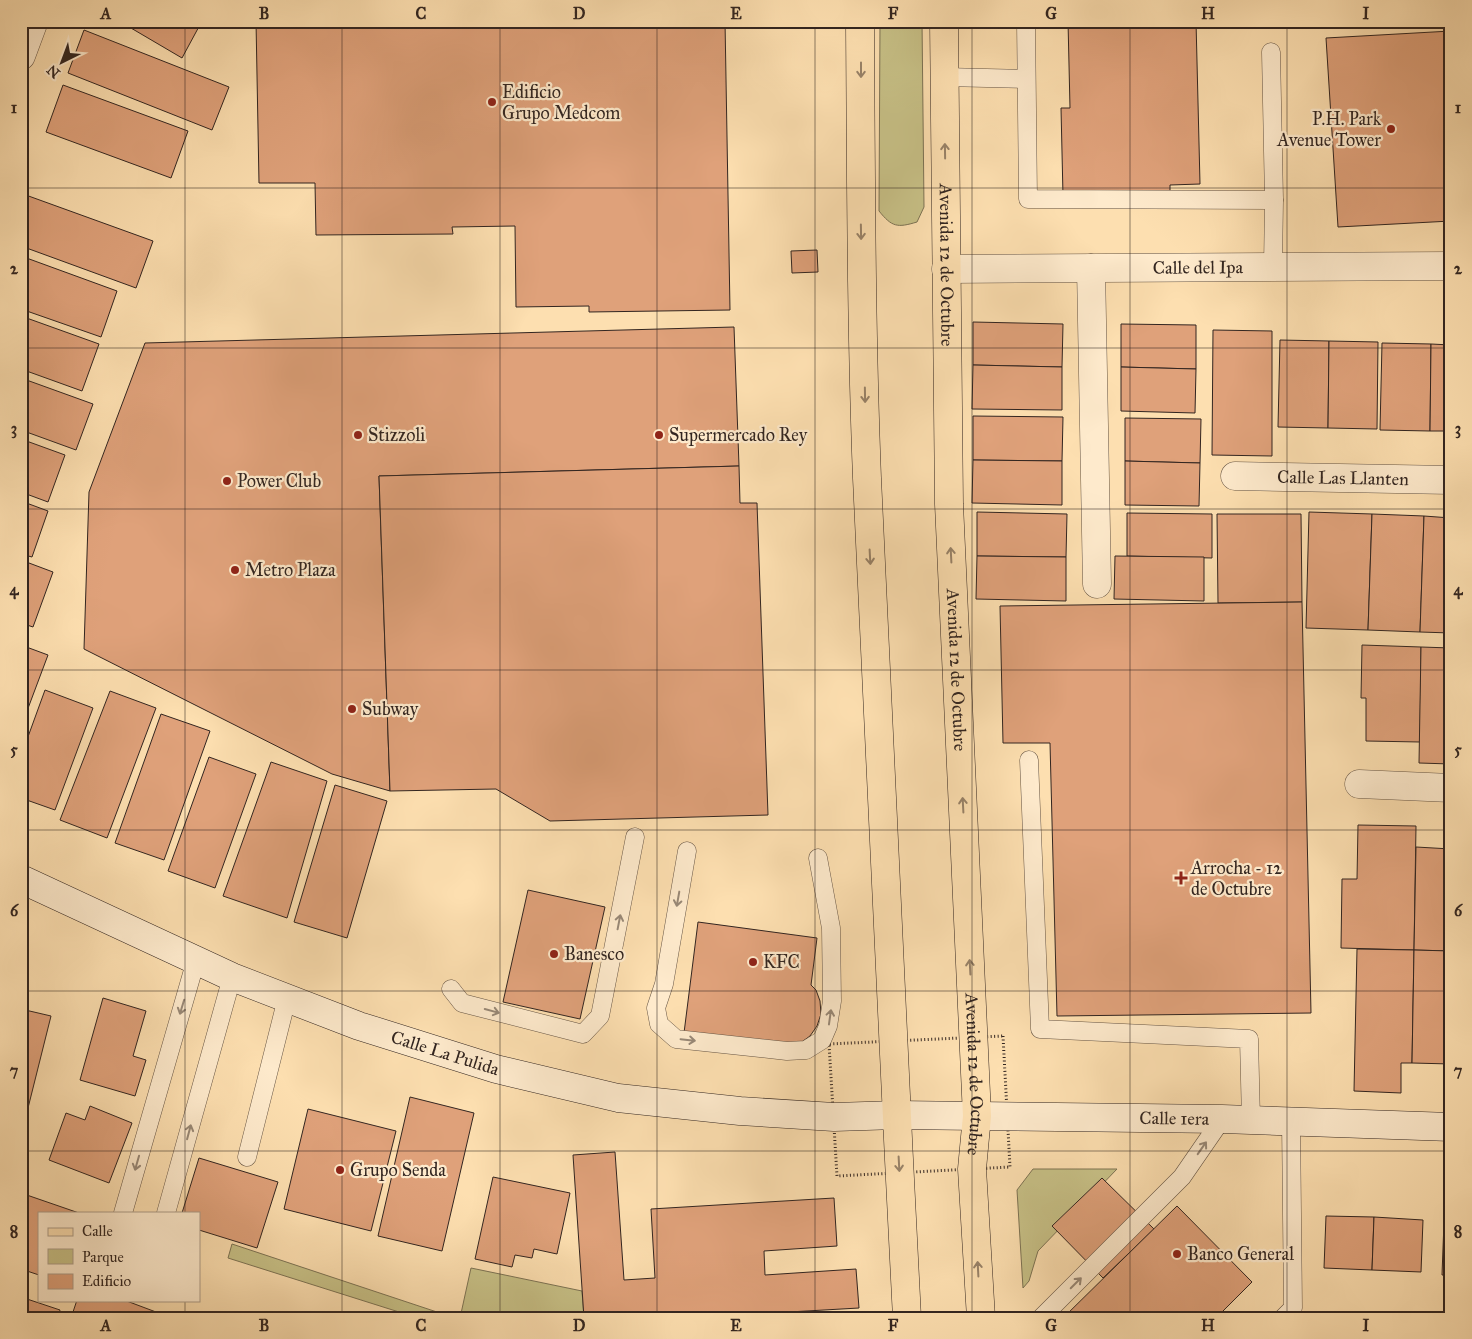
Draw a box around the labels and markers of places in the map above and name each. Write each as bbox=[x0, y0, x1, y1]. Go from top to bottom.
place label: Edificio Grupo Medcom bbox=[502, 81, 620, 124]
marker: Edificio Grupo Medcom bbox=[486, 96, 498, 108]
place label: P.H. Park Avenue Tower bbox=[1276, 108, 1382, 151]
marker: P.H. Park Avenue Tower bbox=[1385, 123, 1397, 135]
place label: Stizzoli bbox=[368, 424, 425, 446]
place label: Supermercado Rey bbox=[669, 424, 808, 446]
marker: Stizzoli bbox=[352, 429, 364, 441]
marker: Supermercado Rey bbox=[653, 429, 665, 441]
place label: Power Club bbox=[237, 470, 321, 492]
marker: Power Club bbox=[221, 475, 233, 487]
place label: Metro Plaza bbox=[245, 559, 336, 581]
marker: Metro Plaza bbox=[229, 564, 241, 576]
place label: Subway bbox=[362, 698, 419, 720]
marker: Subway bbox=[346, 703, 358, 715]
place label: Arrocha - 12 de Octubre bbox=[1190, 857, 1282, 900]
marker: Arrocha - 12 de Octubre bbox=[1175, 872, 1187, 884]
place label: Banesco bbox=[564, 943, 624, 965]
marker: Banesco bbox=[548, 948, 560, 960]
place label: KFC bbox=[763, 951, 800, 973]
marker: KFC bbox=[747, 956, 759, 968]
place label: Grupo Senda bbox=[350, 1159, 446, 1181]
marker: Grupo Senda bbox=[334, 1164, 346, 1176]
place label: Banco General bbox=[1187, 1243, 1294, 1265]
marker: Banco General bbox=[1171, 1248, 1183, 1260]

